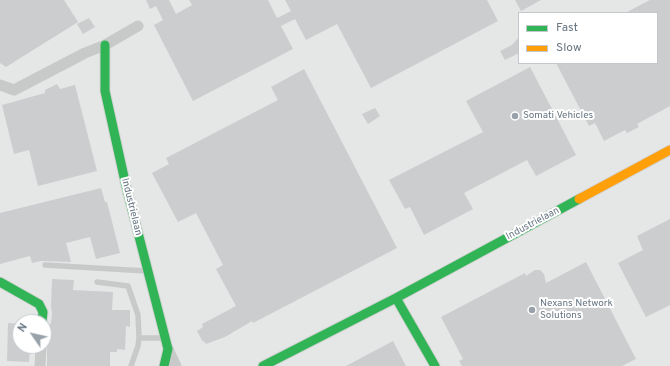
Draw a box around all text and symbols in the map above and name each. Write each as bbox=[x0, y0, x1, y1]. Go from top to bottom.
legend bbox=[518, 12, 658, 64]
text: Fast bbox=[556, 20, 578, 36]
text: Slow bbox=[556, 40, 582, 56]
place label: Somati Vehicles bbox=[523, 110, 593, 122]
marker: Somati Vehicles bbox=[510, 111, 520, 121]
street label: Industrielaan bbox=[118, 177, 144, 237]
street label: Industrielaan bbox=[504, 205, 562, 243]
place label: Nexans Network Solutions bbox=[540, 298, 613, 322]
marker: Nexans Network Solutions bbox=[527, 305, 537, 315]
north arrow bbox=[12, 314, 52, 354]
text: N bbox=[15, 321, 31, 335]

